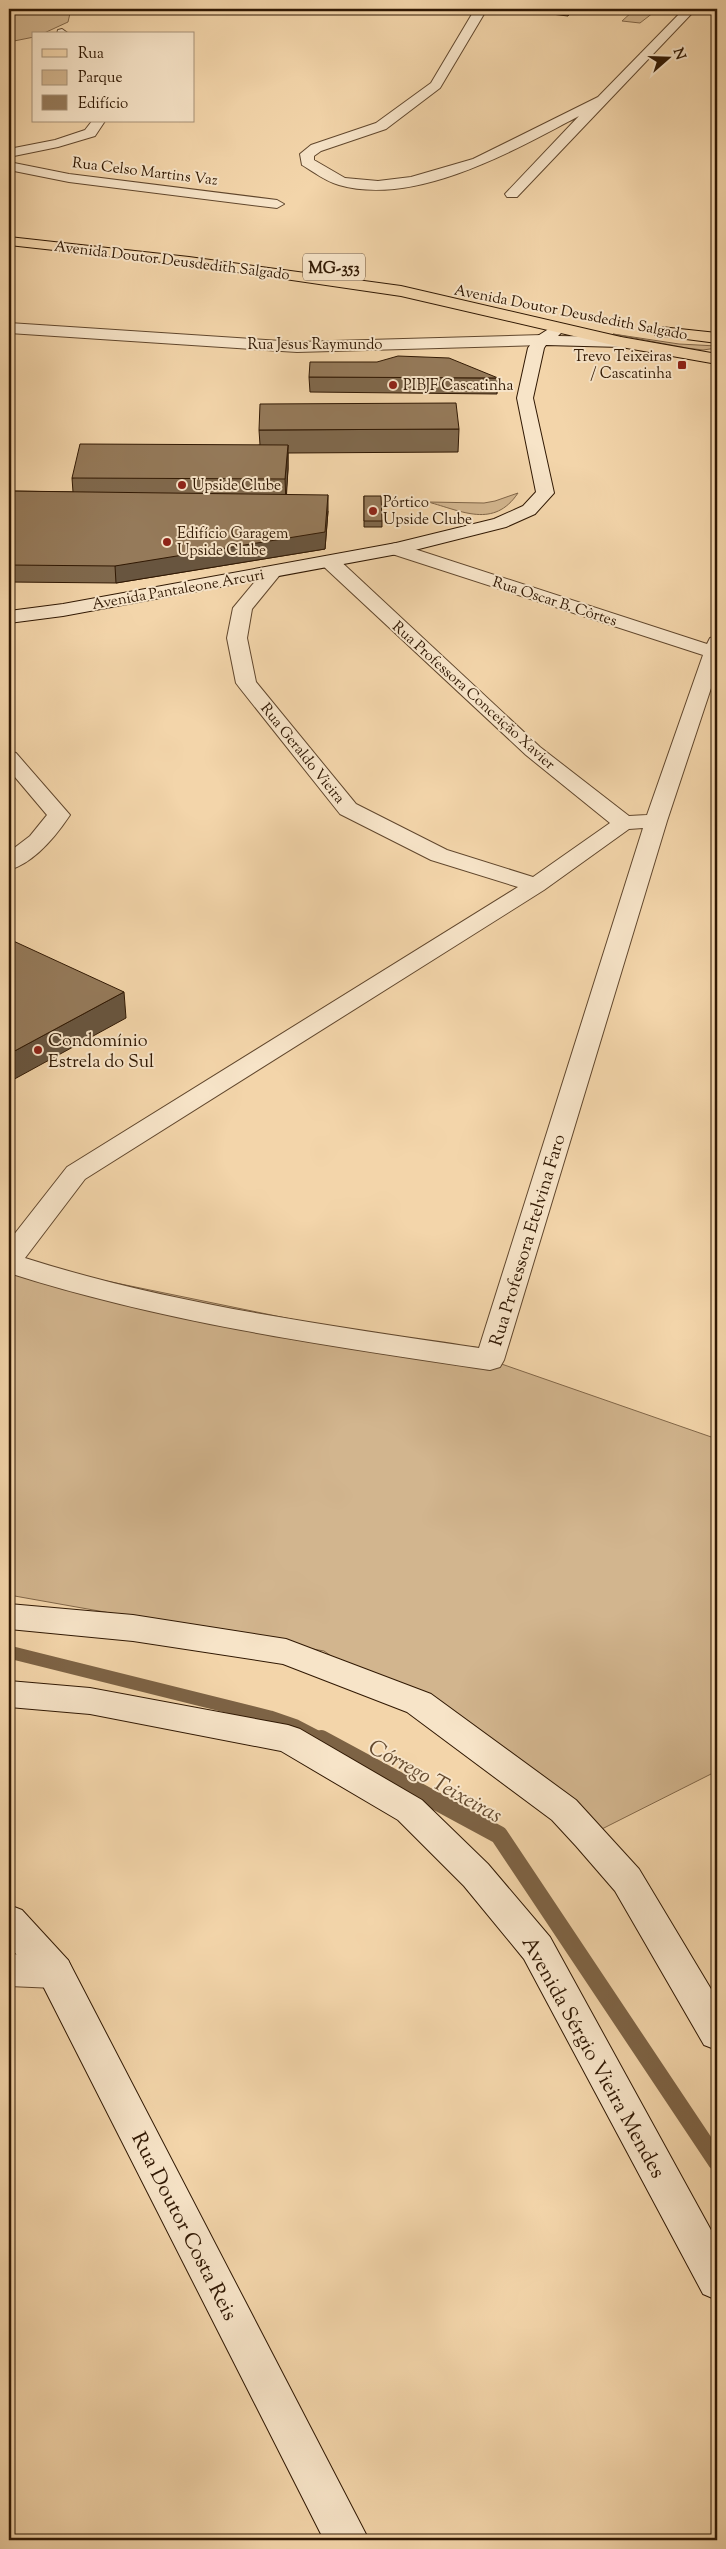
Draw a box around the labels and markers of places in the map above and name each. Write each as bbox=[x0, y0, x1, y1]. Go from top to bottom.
place label: Trevo Teixeiras / Cascatinha bbox=[573, 347, 672, 385]
marker: Trevo Teixeiras / Cascatinha bbox=[676, 359, 688, 371]
place label: PIBJF Cascatinha bbox=[403, 376, 514, 397]
marker: PIBJF Cascatinha bbox=[387, 379, 399, 391]
place label: Upside Clube bbox=[192, 476, 281, 497]
marker: Upside Clube bbox=[176, 479, 188, 491]
place label: Pórtico Upside Clube bbox=[383, 493, 472, 531]
marker: Pórtico Upside Clube bbox=[367, 505, 379, 517]
place label: Edifício Garagem Upside Clube bbox=[177, 524, 289, 562]
marker: Edifício Garagem Upside Clube bbox=[161, 536, 173, 548]
place label: Condomínio Estrela do Sul bbox=[48, 1029, 154, 1076]
marker: Condomínio Estrela do Sul bbox=[32, 1044, 44, 1056]

